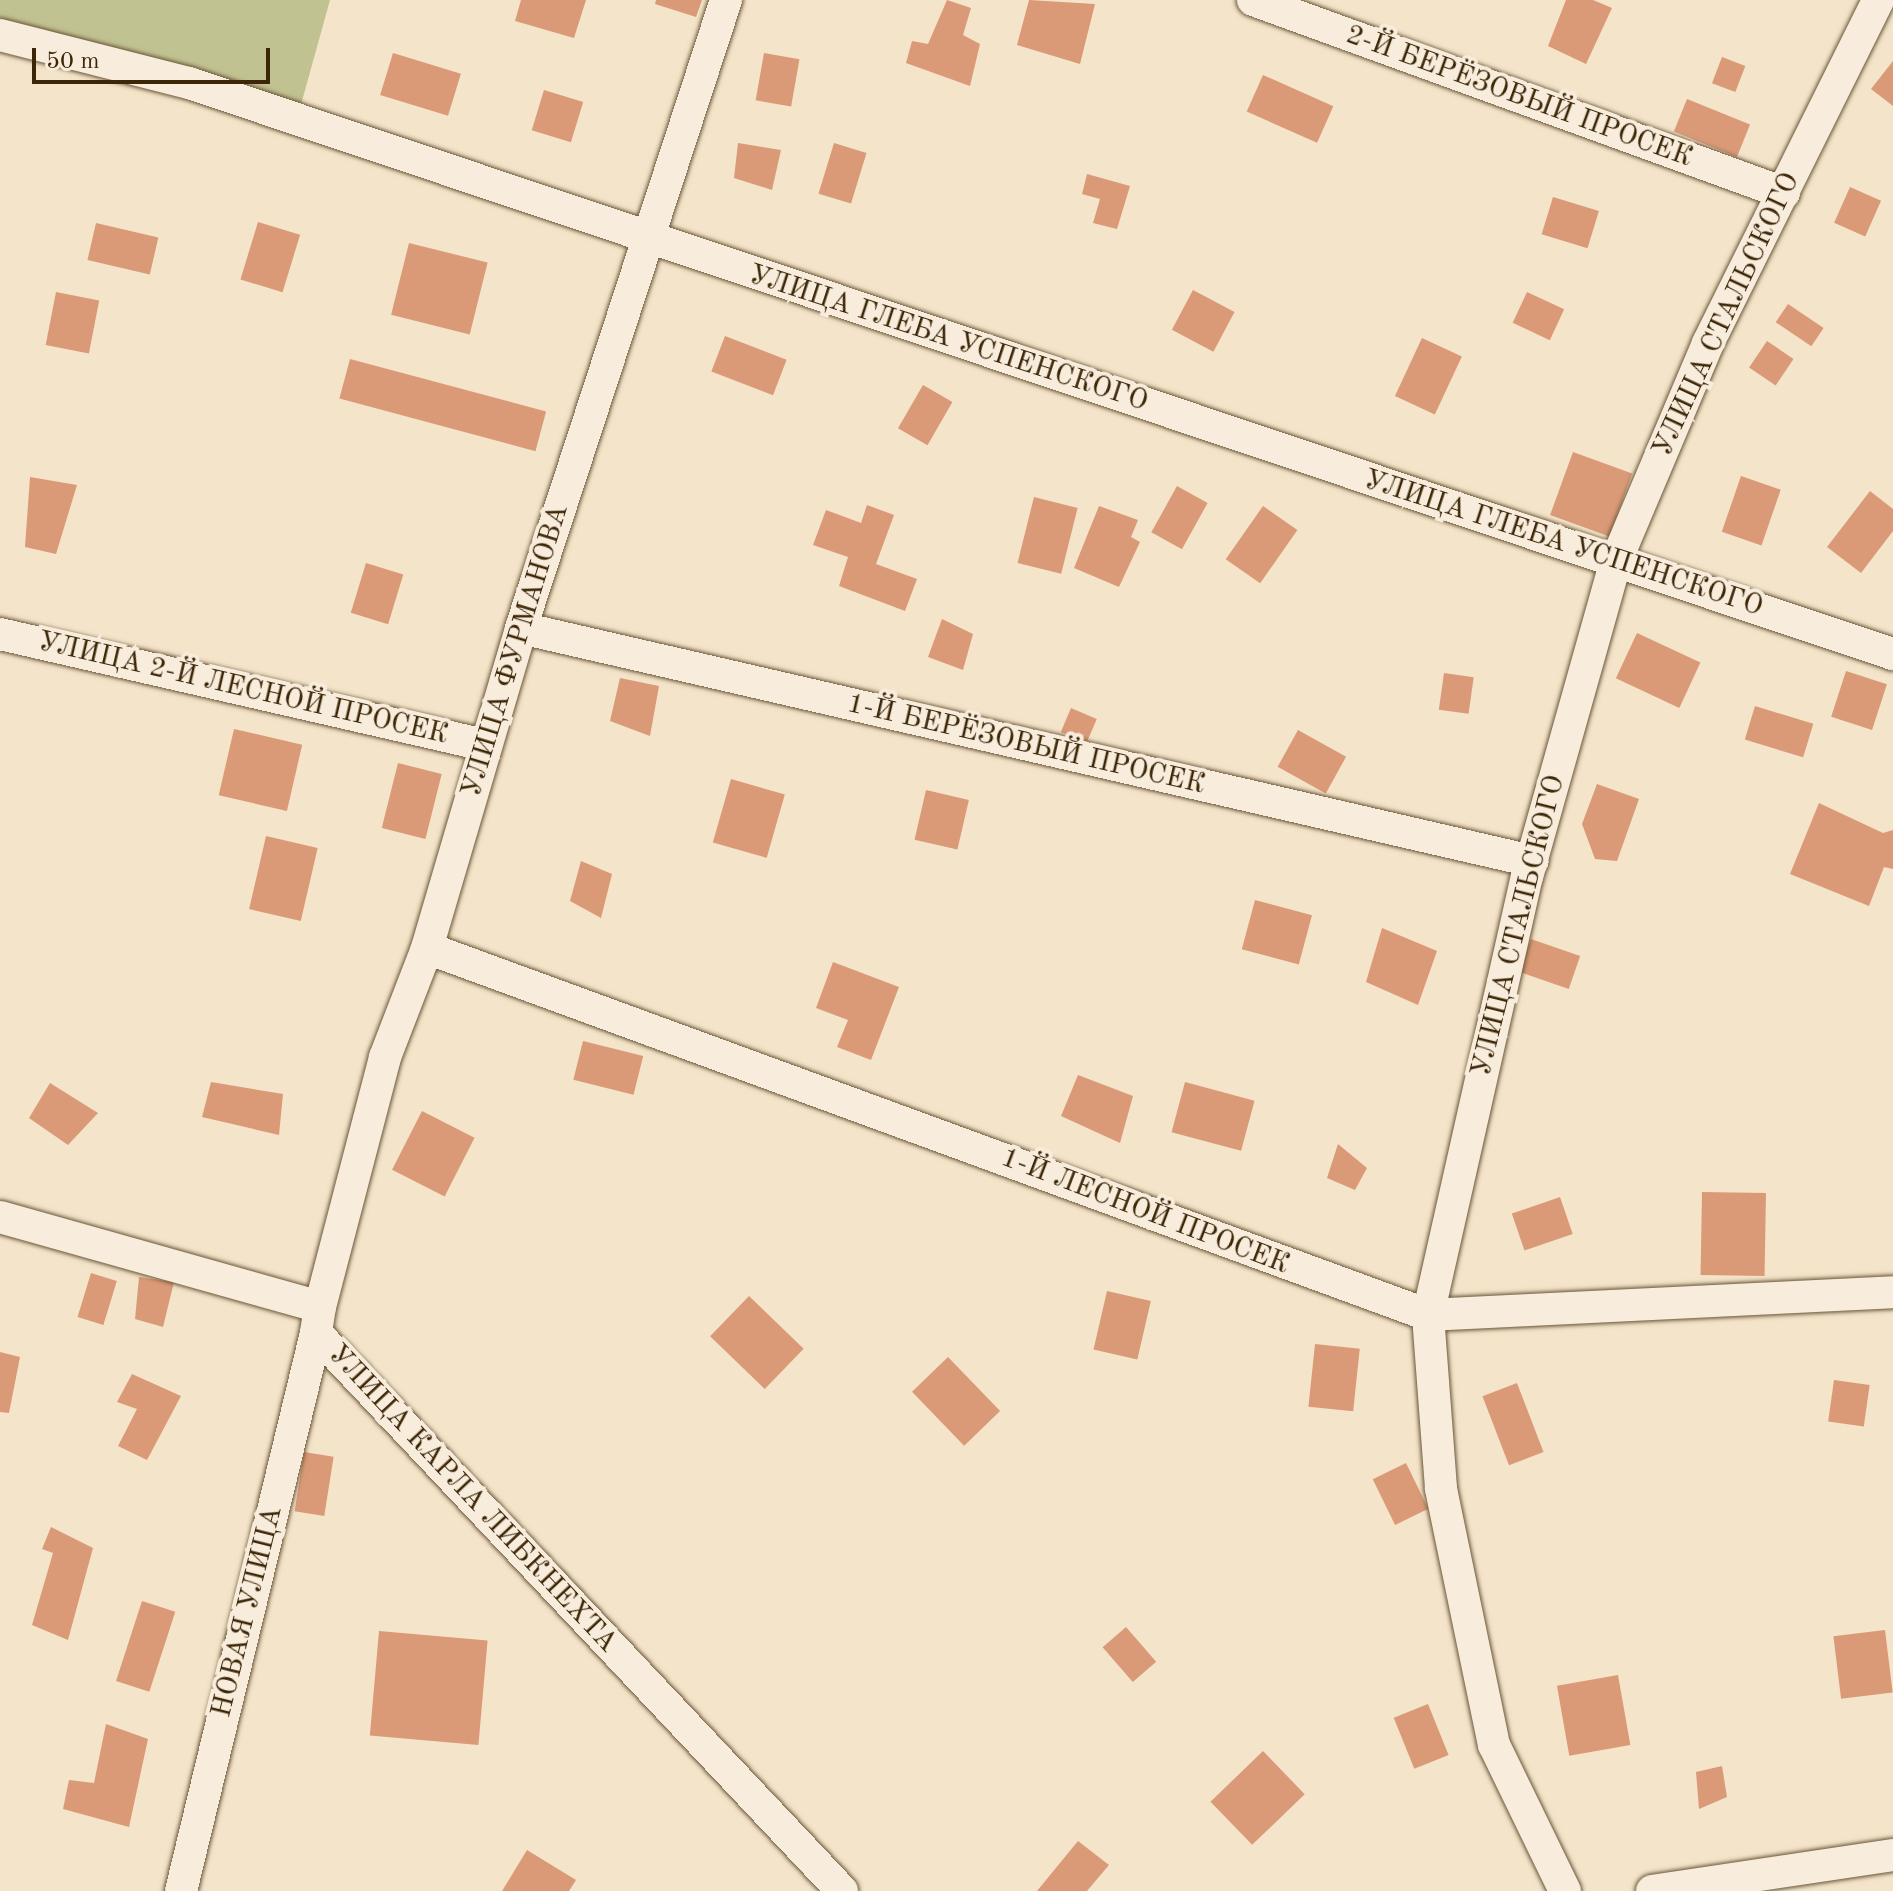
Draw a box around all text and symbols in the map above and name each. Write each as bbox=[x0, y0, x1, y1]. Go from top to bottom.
street label: 2-Й БЕРЁЗОВЫЙ ПРОСЕК bbox=[1341, 19, 1697, 175]
scale bar bbox=[36, 32, 274, 82]
text: 50 m bbox=[46, 50, 100, 74]
street label: УЛИЦА СТАЛЬСКОГО bbox=[1646, 168, 1808, 462]
street label: УЛИЦА ГЛЕБА УСПЕНСКОГО bbox=[744, 259, 1152, 419]
street label: УЛИЦА ГЛЕБА УСПЕНСКОГО bbox=[1359, 464, 1767, 624]
street label: УЛИЦА ФУРМАНОВА bbox=[455, 501, 577, 801]
street label: УЛИЦА 2-Й ЛЕСНОЙ ПРОСЕК bbox=[34, 625, 452, 753]
street label: 1-Й БЕРЁЗОВЫЙ ПРОСЕК bbox=[844, 687, 1208, 803]
street label: УЛИЦА СТАЛЬСКОГО bbox=[1465, 772, 1573, 1080]
street label: 1-Й ЛЕСНОЙ ПРОСЕК bbox=[996, 1141, 1294, 1283]
street label: УЛИЦА КАРЛА ЛИБКНЕХТА bbox=[320, 1338, 624, 1660]
street label: НОВАЯ УЛИЦА bbox=[206, 1503, 290, 1721]

